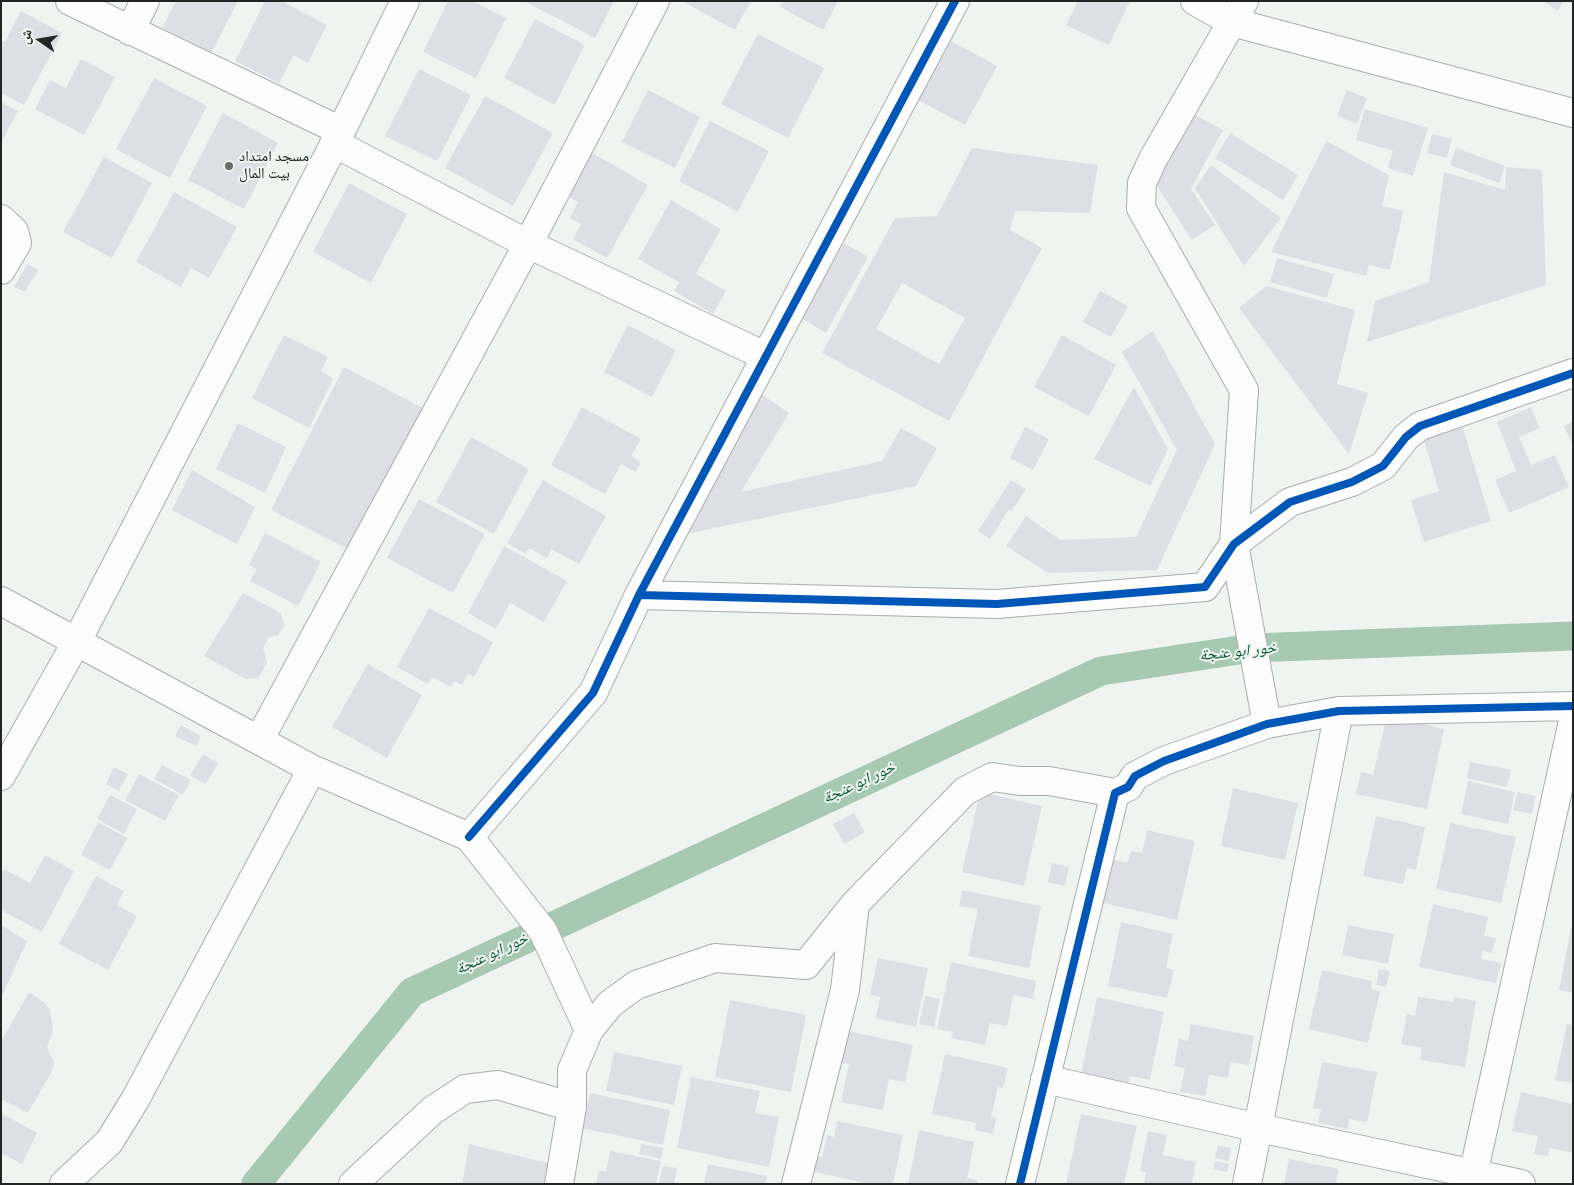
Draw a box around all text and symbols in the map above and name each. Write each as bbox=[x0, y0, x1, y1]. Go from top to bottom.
north arrow bbox=[15, 15, 65, 65]
text: ش bbox=[15, 27, 36, 46]
place label: مسجد امتداد بيت المال bbox=[239, 148, 309, 183]
marker: مسجد امتداد بيت المال bbox=[223, 160, 235, 172]
water label: خور ابو عنجة bbox=[1198, 638, 1278, 666]
water label: خور ابو عنجة bbox=[820, 758, 898, 808]
water label: خور ابو عنجة bbox=[453, 929, 531, 979]

